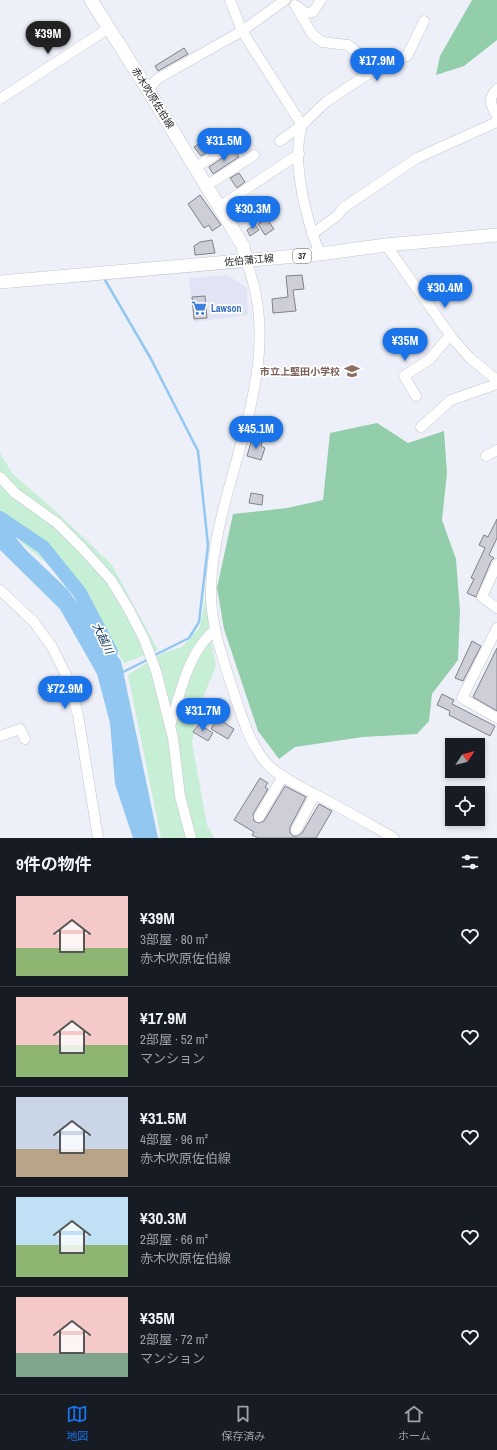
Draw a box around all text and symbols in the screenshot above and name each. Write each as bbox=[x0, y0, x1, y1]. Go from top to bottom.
pin: ¥39M bbox=[24, 21, 72, 55]
text: ¥39M bbox=[35, 25, 61, 42]
pin: ¥17.9M bbox=[344, 48, 410, 82]
text: ¥17.9M bbox=[359, 52, 395, 69]
street label: 赤木吹原佐伯線 bbox=[129, 65, 177, 131]
pin: ¥31.5M bbox=[191, 128, 257, 162]
text: ¥31.5M bbox=[206, 132, 242, 149]
pin: ¥30.3M bbox=[220, 196, 286, 230]
text: ¥30.3M bbox=[235, 200, 271, 217]
road number: 37 bbox=[293, 249, 311, 263]
street label: 佐伯蒲江線 bbox=[224, 251, 274, 269]
pin: ¥30.4M bbox=[412, 275, 478, 309]
text: ¥30.4M bbox=[427, 279, 463, 296]
supermarket icon: Lawson bbox=[190, 299, 208, 317]
place label: Lawson bbox=[211, 302, 242, 315]
pin: ¥35M bbox=[381, 328, 429, 362]
text: ¥35M bbox=[392, 332, 418, 349]
school or university icon: 市立上堅田小学校 bbox=[343, 362, 361, 380]
place label: 市立上堅田小学校 bbox=[260, 365, 340, 378]
pin: ¥45.1M bbox=[223, 416, 289, 450]
text: ¥45.1M bbox=[238, 420, 274, 437]
water label: 大越川 bbox=[89, 620, 117, 657]
pin: ¥72.9M bbox=[32, 676, 98, 710]
text: ¥72.9M bbox=[47, 680, 83, 697]
pin: ¥31.7M bbox=[170, 698, 236, 732]
text: ¥31.7M bbox=[185, 702, 221, 719]
north arrow bbox=[445, 738, 485, 778]
map controls bbox=[445, 738, 485, 826]
button: locate bbox=[445, 786, 485, 826]
icon: filters bbox=[459, 851, 481, 873]
text: 9件の物件 bbox=[16, 852, 92, 875]
text: ¥39M bbox=[140, 906, 175, 929]
icon: home bbox=[48, 912, 96, 960]
icon: heart bbox=[459, 925, 481, 947]
text: 3部屋 · 80 m² bbox=[140, 931, 208, 948]
text: 赤木吹原佐伯線 bbox=[140, 950, 231, 967]
text: ¥17.9M bbox=[140, 1006, 187, 1029]
icon: home bbox=[48, 1013, 96, 1061]
icon: heart bbox=[459, 1026, 481, 1048]
text: 2部屋 · 52 m² bbox=[140, 1031, 208, 1048]
text: マンション bbox=[140, 1050, 205, 1067]
text: ¥31.5M bbox=[140, 1106, 187, 1129]
icon: home bbox=[48, 1113, 96, 1161]
icon: heart bbox=[459, 1126, 481, 1148]
text: 4部屋 · 96 m² bbox=[140, 1131, 208, 1148]
text: 赤木吹原佐伯線 bbox=[140, 1150, 231, 1167]
text: ¥30.3M bbox=[140, 1206, 187, 1229]
icon: home bbox=[48, 1213, 96, 1261]
icon: heart bbox=[459, 1226, 481, 1248]
text: 2部屋 · 66 m² bbox=[140, 1231, 208, 1248]
text: 赤木吹原佐伯線 bbox=[140, 1250, 231, 1267]
text: ¥35M bbox=[140, 1306, 175, 1329]
icon: home bbox=[48, 1313, 96, 1361]
icon: heart bbox=[459, 1326, 481, 1348]
text: 2部屋 · 72 m² bbox=[140, 1331, 208, 1348]
text: マンション bbox=[140, 1350, 205, 1367]
tab: 地図 bbox=[66, 1403, 88, 1443]
tab: 保存済み bbox=[221, 1403, 265, 1443]
tab: ホーム bbox=[398, 1403, 431, 1443]

